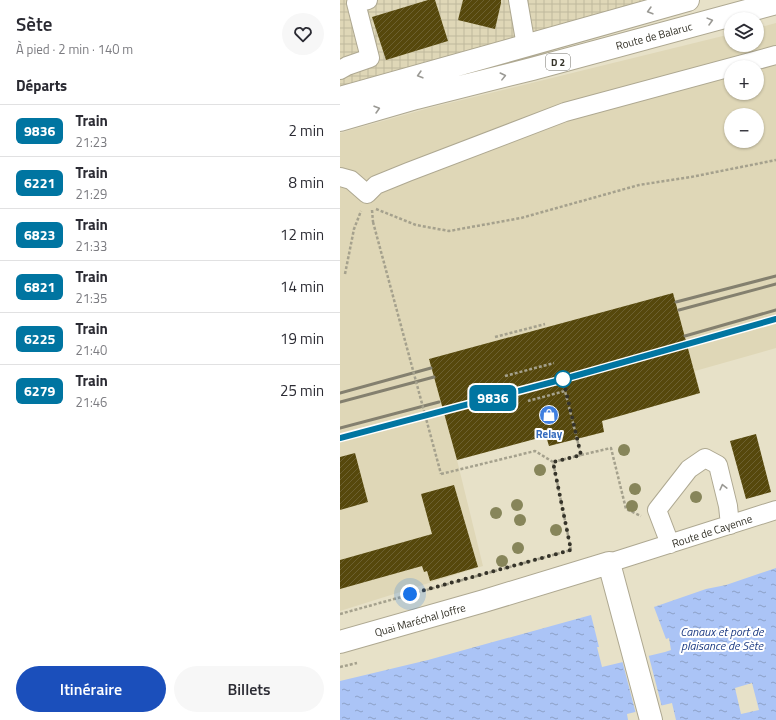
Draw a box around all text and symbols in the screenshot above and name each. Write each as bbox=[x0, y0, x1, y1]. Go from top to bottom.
one-way arrow bbox=[647, 6, 654, 14]
text: Sète bbox=[16, 9, 52, 38]
map controls bbox=[724, 12, 764, 148]
button: layers bbox=[724, 12, 764, 52]
button: heart bbox=[282, 13, 324, 55]
one-way arrow bbox=[706, 17, 713, 26]
street label: Route de Balaruc bbox=[614, 18, 694, 54]
text: À pied · 2 min · 140 m bbox=[16, 39, 133, 59]
road number: D 2 bbox=[546, 54, 570, 70]
button: + bbox=[724, 60, 764, 100]
one-way arrow bbox=[417, 70, 424, 79]
one-way arrow bbox=[499, 72, 506, 81]
text: Départs bbox=[16, 74, 67, 97]
one-way arrow bbox=[374, 105, 381, 114]
button: − bbox=[724, 108, 764, 148]
text: Train bbox=[75, 109, 108, 132]
text: 2 min bbox=[288, 119, 324, 142]
text: 9836 bbox=[24, 120, 55, 141]
text: 21:23 bbox=[75, 132, 107, 152]
text: Train bbox=[75, 161, 108, 184]
text: 8 min bbox=[288, 171, 324, 194]
text: 6221 bbox=[24, 172, 55, 193]
text: 21:29 bbox=[75, 184, 107, 204]
text: Train bbox=[75, 213, 108, 236]
text: 12 min bbox=[280, 223, 324, 246]
text: 6823 bbox=[24, 224, 55, 245]
text: 21:33 bbox=[75, 236, 107, 256]
text: Train bbox=[75, 265, 108, 288]
text: 14 min bbox=[280, 275, 324, 298]
text: 6821 bbox=[24, 276, 55, 297]
text: 21:35 bbox=[75, 288, 107, 308]
text: Train bbox=[75, 317, 108, 340]
text: 19 min bbox=[280, 327, 324, 350]
text: 6225 bbox=[24, 328, 55, 349]
text: 21:40 bbox=[75, 340, 107, 360]
text: Train bbox=[75, 369, 108, 392]
unlabelled marker bbox=[554, 370, 572, 388]
text: 25 min bbox=[280, 379, 324, 402]
text: 6279 bbox=[24, 380, 55, 401]
line badge: 9836 bbox=[465, 385, 521, 411]
text: 9836 bbox=[477, 387, 509, 408]
text: 21:46 bbox=[75, 392, 107, 412]
shop icon: Relay bbox=[538, 404, 560, 426]
place label: Relay bbox=[536, 426, 563, 442]
one-way arrow bbox=[719, 483, 728, 490]
street label: Route de Cayenne bbox=[670, 510, 755, 552]
your location bbox=[400, 584, 420, 604]
street label: Quai Maréchal Joffre bbox=[373, 599, 468, 641]
water label: Canaux et port de plaisance de Sète bbox=[680, 622, 765, 655]
button: Itinéraire bbox=[16, 666, 166, 712]
button: Billets bbox=[174, 666, 324, 712]

